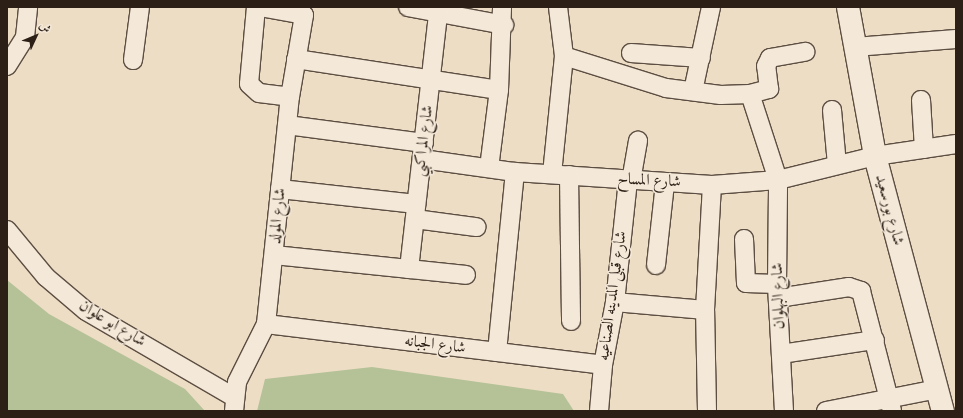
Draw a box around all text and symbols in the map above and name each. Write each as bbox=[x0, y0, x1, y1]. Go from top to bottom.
north arrow bbox=[16, 16, 56, 56]
text: ش bbox=[36, 19, 53, 36]
street label: شارع المراكبي bbox=[410, 104, 438, 178]
street label: شارع المساح bbox=[617, 170, 681, 192]
street label: شارع بورسعيد bbox=[870, 172, 908, 248]
street label: شارع المولد bbox=[266, 187, 290, 245]
street label: شارع قبلى المدينه الصناعيه bbox=[594, 230, 632, 362]
street label: شارع البهلوان bbox=[768, 262, 790, 330]
street label: شارع ابو علوان bbox=[75, 297, 149, 351]
street label: شارع الجبانه bbox=[403, 332, 467, 358]

